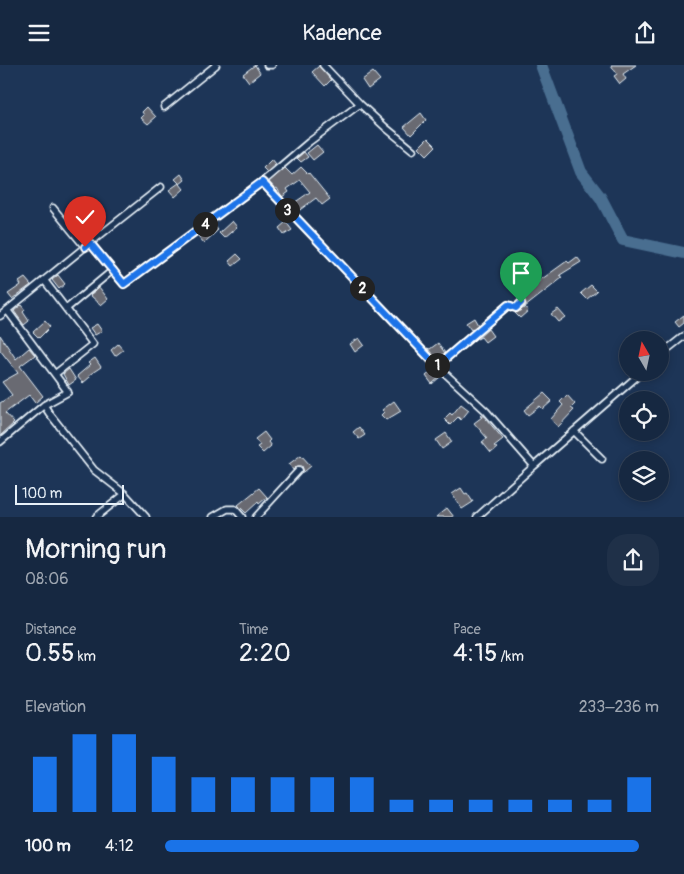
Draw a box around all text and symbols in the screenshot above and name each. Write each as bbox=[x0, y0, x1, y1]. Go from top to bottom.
icon: menu bbox=[25, 19, 53, 47]
text: Kadence bbox=[302, 19, 382, 47]
icon: share bbox=[631, 19, 659, 47]
pin bbox=[64, 196, 106, 247]
pin: 3 bbox=[274, 197, 300, 223]
text: 3 bbox=[284, 202, 291, 219]
icon: check bbox=[71, 203, 99, 231]
pin: 4 bbox=[192, 211, 218, 237]
text: 4 bbox=[201, 216, 210, 233]
pin bbox=[500, 252, 542, 303]
icon: arrive bbox=[507, 259, 535, 287]
pin: 2 bbox=[350, 275, 374, 301]
text: 2 bbox=[359, 280, 366, 297]
north arrow bbox=[619, 331, 669, 381]
map controls bbox=[619, 331, 669, 501]
pin: 1 bbox=[424, 353, 450, 377]
text: 1 bbox=[435, 357, 440, 374]
button: locate bbox=[619, 391, 669, 441]
button: layers bbox=[619, 451, 669, 501]
scale bar bbox=[15, 482, 124, 505]
text: 100 m bbox=[22, 485, 62, 502]
text: Morning run bbox=[25, 532, 167, 567]
button: share bbox=[607, 534, 659, 586]
text: 08:06 bbox=[25, 569, 69, 589]
text: Distance bbox=[25, 621, 76, 638]
text: Time bbox=[239, 621, 268, 638]
text: Pace bbox=[453, 621, 481, 638]
text: 0.55 bbox=[25, 638, 75, 669]
text: 2:20 bbox=[239, 638, 291, 669]
text: 4:15 bbox=[453, 638, 498, 669]
text: km bbox=[75, 648, 96, 665]
text: /km bbox=[498, 648, 524, 665]
text: Elevation bbox=[25, 697, 86, 717]
text: 233–236 m bbox=[579, 697, 659, 717]
text: 100 m bbox=[25, 836, 71, 856]
text: 4:12 bbox=[105, 836, 134, 856]

